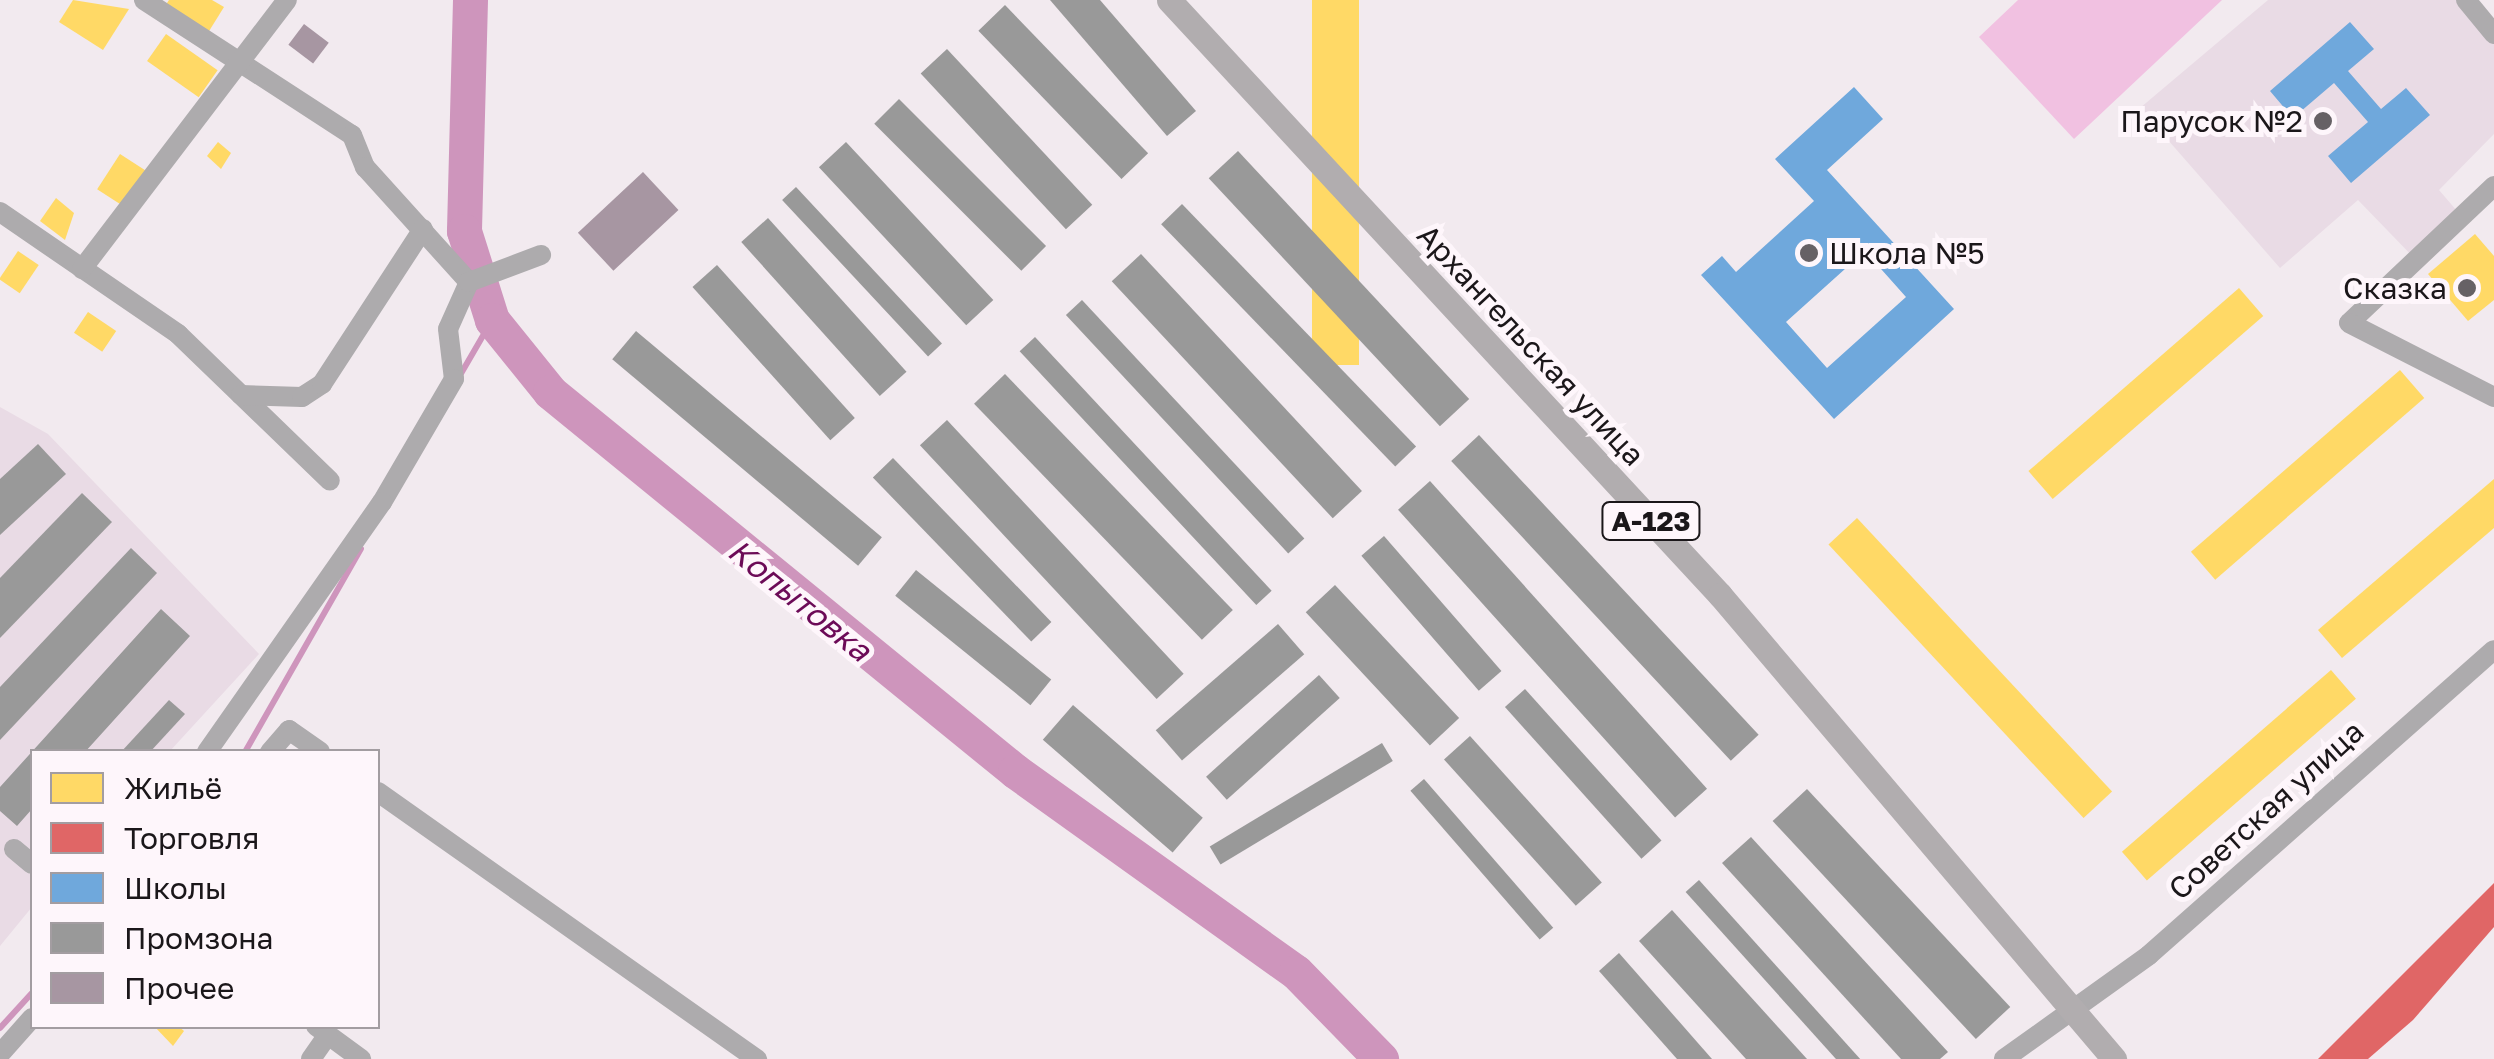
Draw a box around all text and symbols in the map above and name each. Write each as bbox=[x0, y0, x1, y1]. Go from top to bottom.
place label: Парусок №2 bbox=[2120, 103, 2303, 139]
marker: Парусок №2 bbox=[2312, 110, 2334, 132]
street label: Архангельская улица bbox=[1410, 217, 1652, 473]
place label: Школа №5 bbox=[1829, 235, 1985, 271]
marker: Школа №5 bbox=[1798, 242, 1820, 264]
place label: Сказка bbox=[2343, 270, 2447, 306]
marker: Сказка bbox=[2456, 277, 2478, 299]
road number: А-123 bbox=[1601, 498, 1701, 544]
water label: Копытовка bbox=[721, 531, 879, 669]
street label: Советская улица bbox=[2161, 713, 2371, 907]
legend bbox=[30, 749, 380, 1029]
text: Жильё bbox=[124, 770, 222, 806]
text: Торговля bbox=[124, 820, 259, 856]
text: Школы bbox=[124, 870, 227, 906]
text: Промзона bbox=[124, 920, 274, 956]
text: Прочее bbox=[124, 970, 234, 1006]

